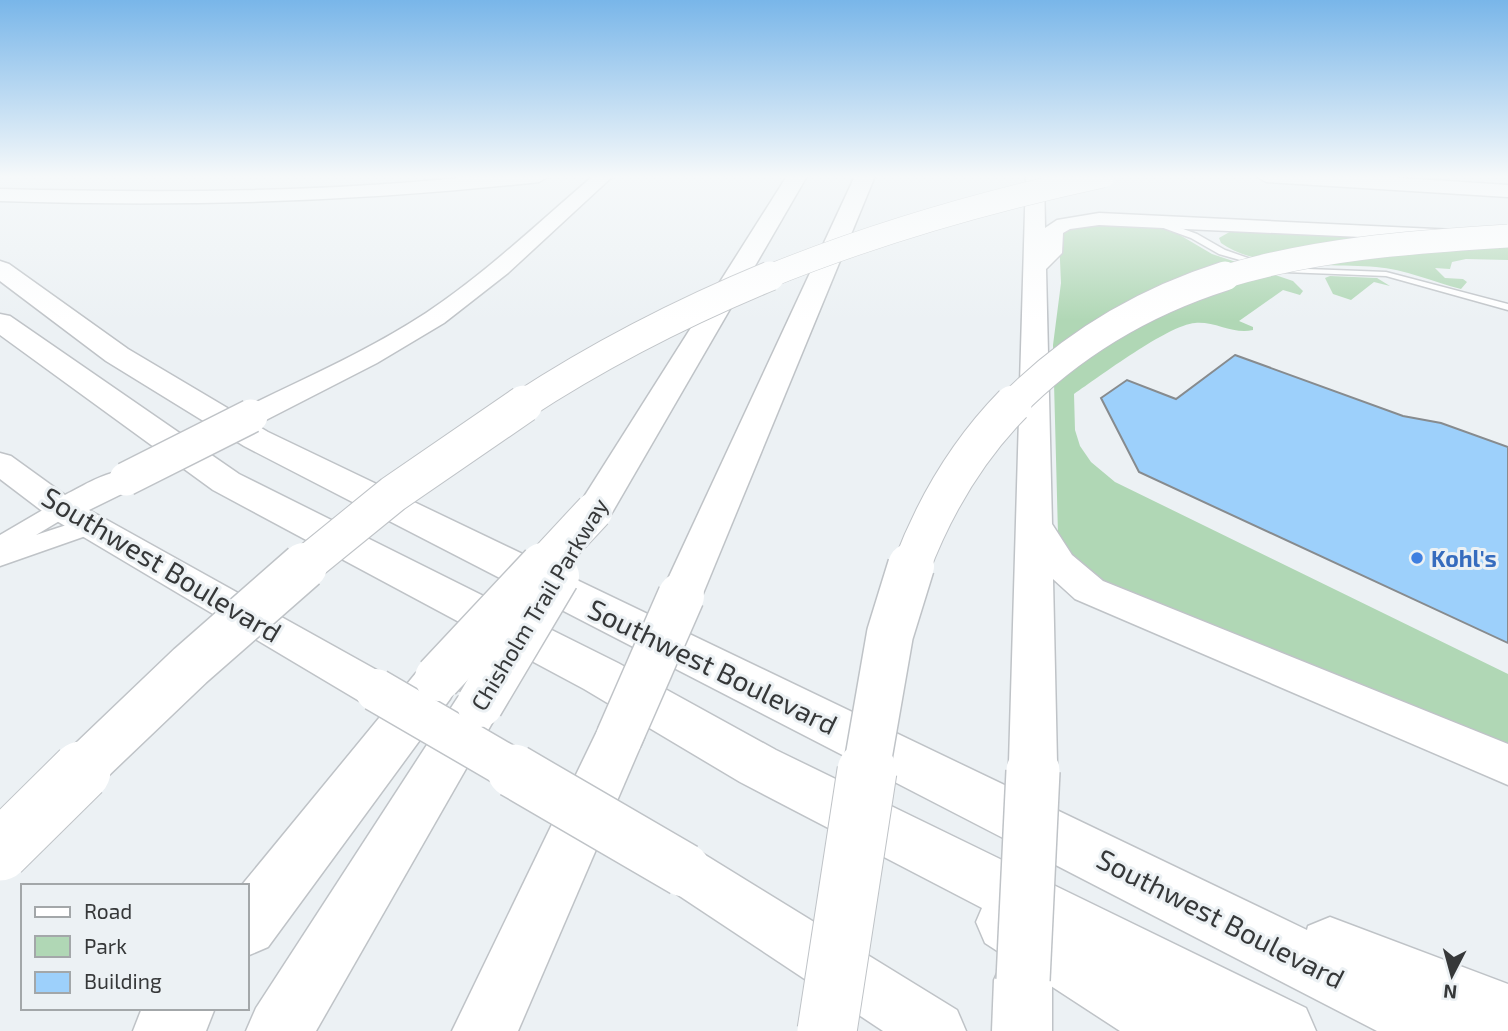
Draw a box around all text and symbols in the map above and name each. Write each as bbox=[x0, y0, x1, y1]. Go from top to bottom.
street label: Southwest Boulevard bbox=[36, 479, 288, 649]
street label: Chisholm Trail Parkway bbox=[464, 493, 614, 715]
place label: Kohl's bbox=[1431, 544, 1497, 572]
marker: Kohl's bbox=[1409, 550, 1425, 566]
street label: Southwest Boulevard bbox=[583, 591, 843, 741]
street label: Southwest Boulevard bbox=[1092, 841, 1350, 995]
legend bbox=[21, 884, 248, 1010]
text: Road bbox=[84, 898, 132, 923]
text: Park bbox=[84, 933, 127, 958]
north arrow bbox=[1417, 940, 1487, 1010]
text: Building bbox=[84, 968, 162, 993]
text: N bbox=[1442, 980, 1458, 1005]

